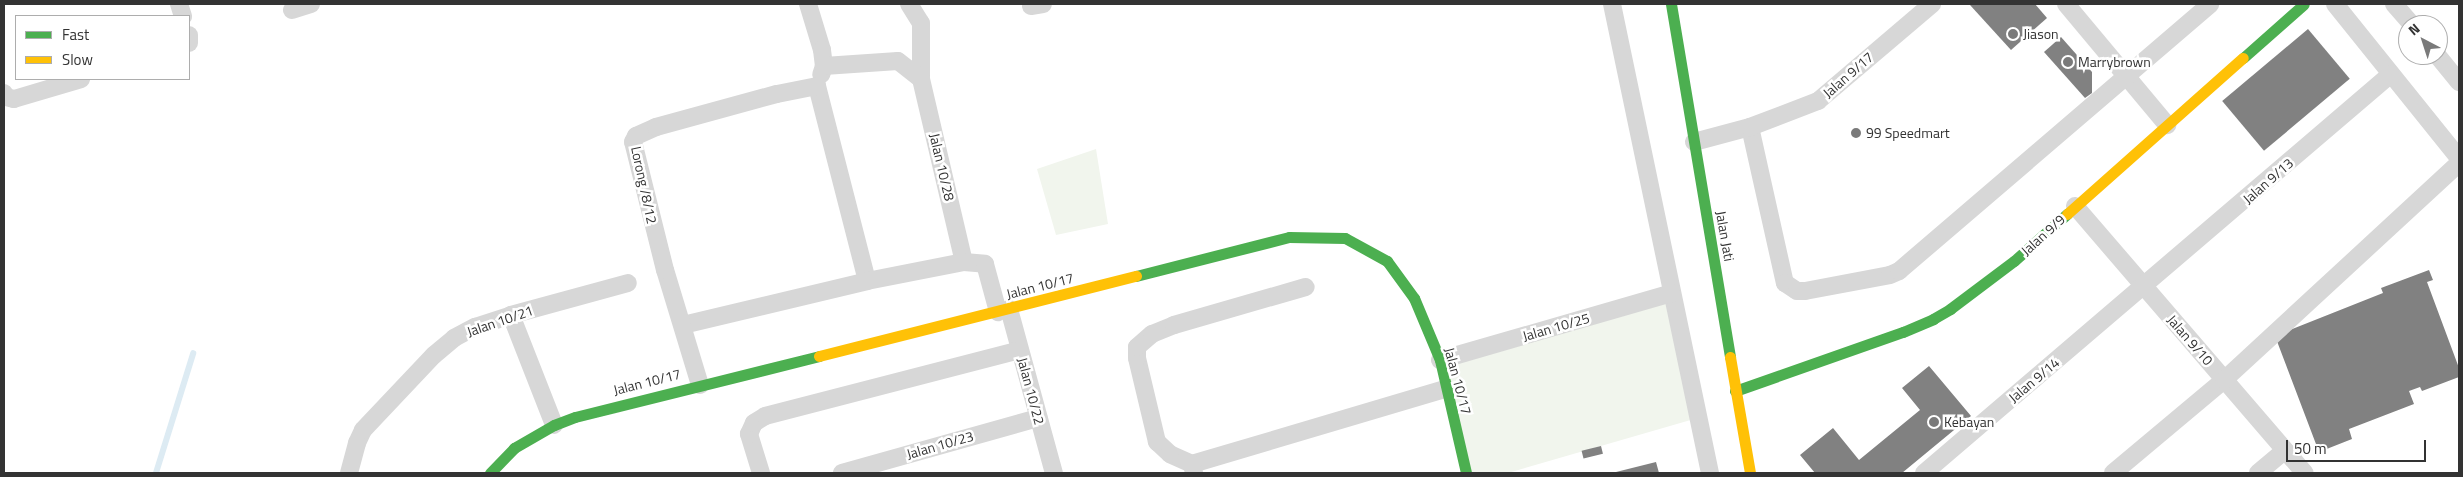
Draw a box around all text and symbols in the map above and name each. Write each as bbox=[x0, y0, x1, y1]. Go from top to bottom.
legend bbox=[15, 15, 190, 80]
north arrow bbox=[2398, 15, 2448, 65]
text: N bbox=[2403, 18, 2424, 40]
text: Fast bbox=[62, 23, 89, 46]
place label: Jiason bbox=[2023, 26, 2059, 42]
marker: Jiason bbox=[2007, 28, 2019, 40]
text: Slow bbox=[62, 48, 93, 71]
street label: Jalan 9/17 bbox=[1819, 49, 1877, 101]
place label: Marrybrown bbox=[2078, 54, 2151, 70]
marker: Marrybrown bbox=[2062, 56, 2074, 68]
place label: 99 Speedmart bbox=[1866, 125, 1950, 141]
marker: 99 Speedmart bbox=[1850, 127, 1862, 139]
street label: Jalan 10/28 bbox=[926, 131, 958, 203]
street label: Lorong /8/12 bbox=[628, 145, 660, 225]
street label: Jalan 9/13 bbox=[2239, 155, 2297, 207]
street label: Jalan Jati bbox=[1712, 209, 1738, 263]
street label: Jalan 9/9 bbox=[2018, 211, 2068, 259]
street label: Jalan 10/17 bbox=[1004, 269, 1076, 303]
street label: Jalan 10/21 bbox=[465, 302, 535, 340]
street label: Jalan 10/25 bbox=[1521, 309, 1591, 345]
street label: Jalan 9/10 bbox=[2164, 311, 2216, 369]
street label: Jalan 10/17 bbox=[1441, 345, 1475, 417]
street label: Jalan 9/14 bbox=[2005, 354, 2063, 406]
street label: Jalan 10/22 bbox=[1014, 355, 1048, 427]
street label: Jalan 10/17 bbox=[611, 365, 683, 399]
place label: Kebayan bbox=[1944, 414, 1994, 430]
marker: Kebayan bbox=[1928, 416, 1940, 428]
street label: Jalan 10/23 bbox=[905, 427, 975, 463]
scale bar bbox=[2288, 430, 2428, 462]
text: 50 m bbox=[2294, 437, 2327, 460]

